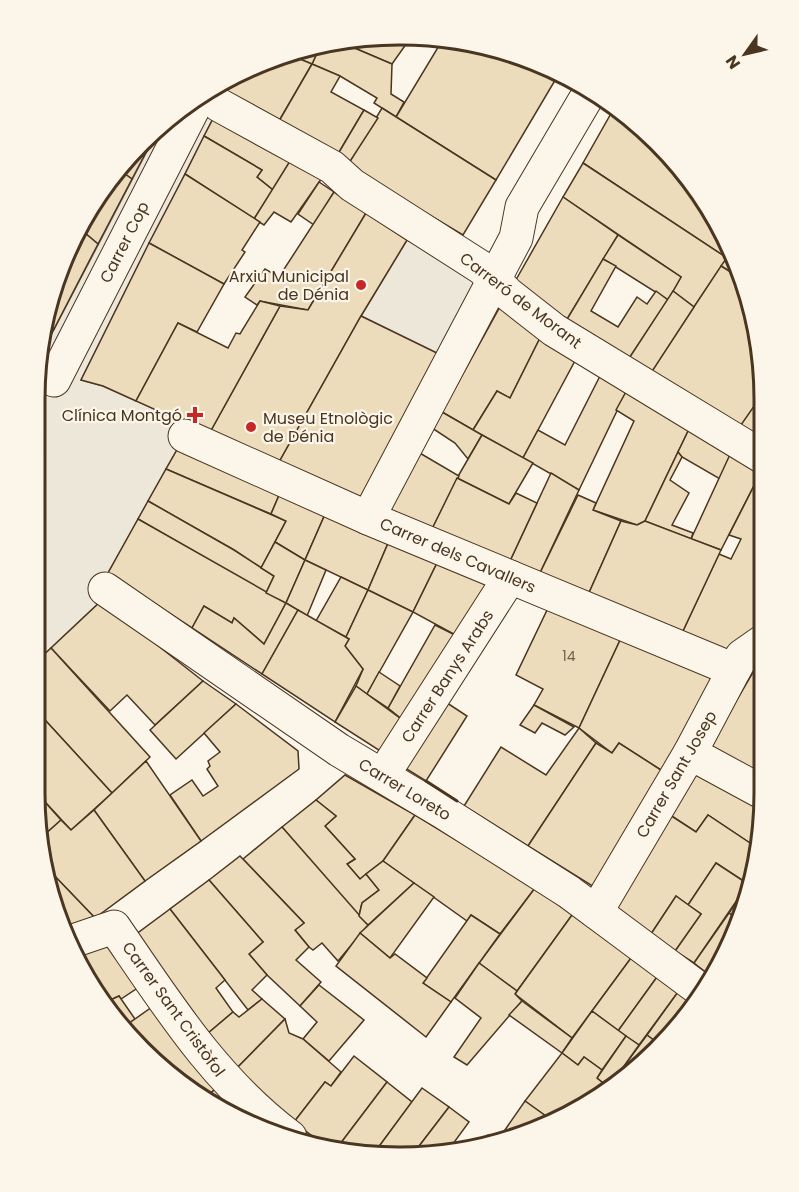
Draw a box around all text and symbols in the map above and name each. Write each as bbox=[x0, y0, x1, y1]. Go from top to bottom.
north arrow bbox=[715, 24, 775, 84]
text: N bbox=[720, 51, 746, 74]
street label: Carrer Cop bbox=[94, 197, 155, 287]
street label: Carreró de Morant bbox=[455, 247, 587, 354]
place label: Arxiu Municipal de Dénia bbox=[229, 265, 349, 306]
marker: Arxiu Municipal de Dénia bbox=[354, 278, 368, 292]
place label: Clínica Montgó bbox=[62, 404, 182, 427]
marker: Clínica Montgó bbox=[186, 406, 204, 424]
place label: Museu Etnològic de Dénia bbox=[263, 407, 393, 448]
marker: Museu Etnològic de Dénia bbox=[244, 420, 258, 434]
street label: Carrer dels Cavallers bbox=[376, 512, 539, 599]
street label: Carrer Banys Arabs bbox=[396, 605, 499, 747]
house number: 14 bbox=[562, 646, 576, 666]
street label: Carrer Sant Josep bbox=[631, 706, 722, 842]
street label: Carrer Loreto bbox=[354, 753, 455, 826]
street label: Carrer Sant Cristòfol bbox=[117, 937, 230, 1082]

